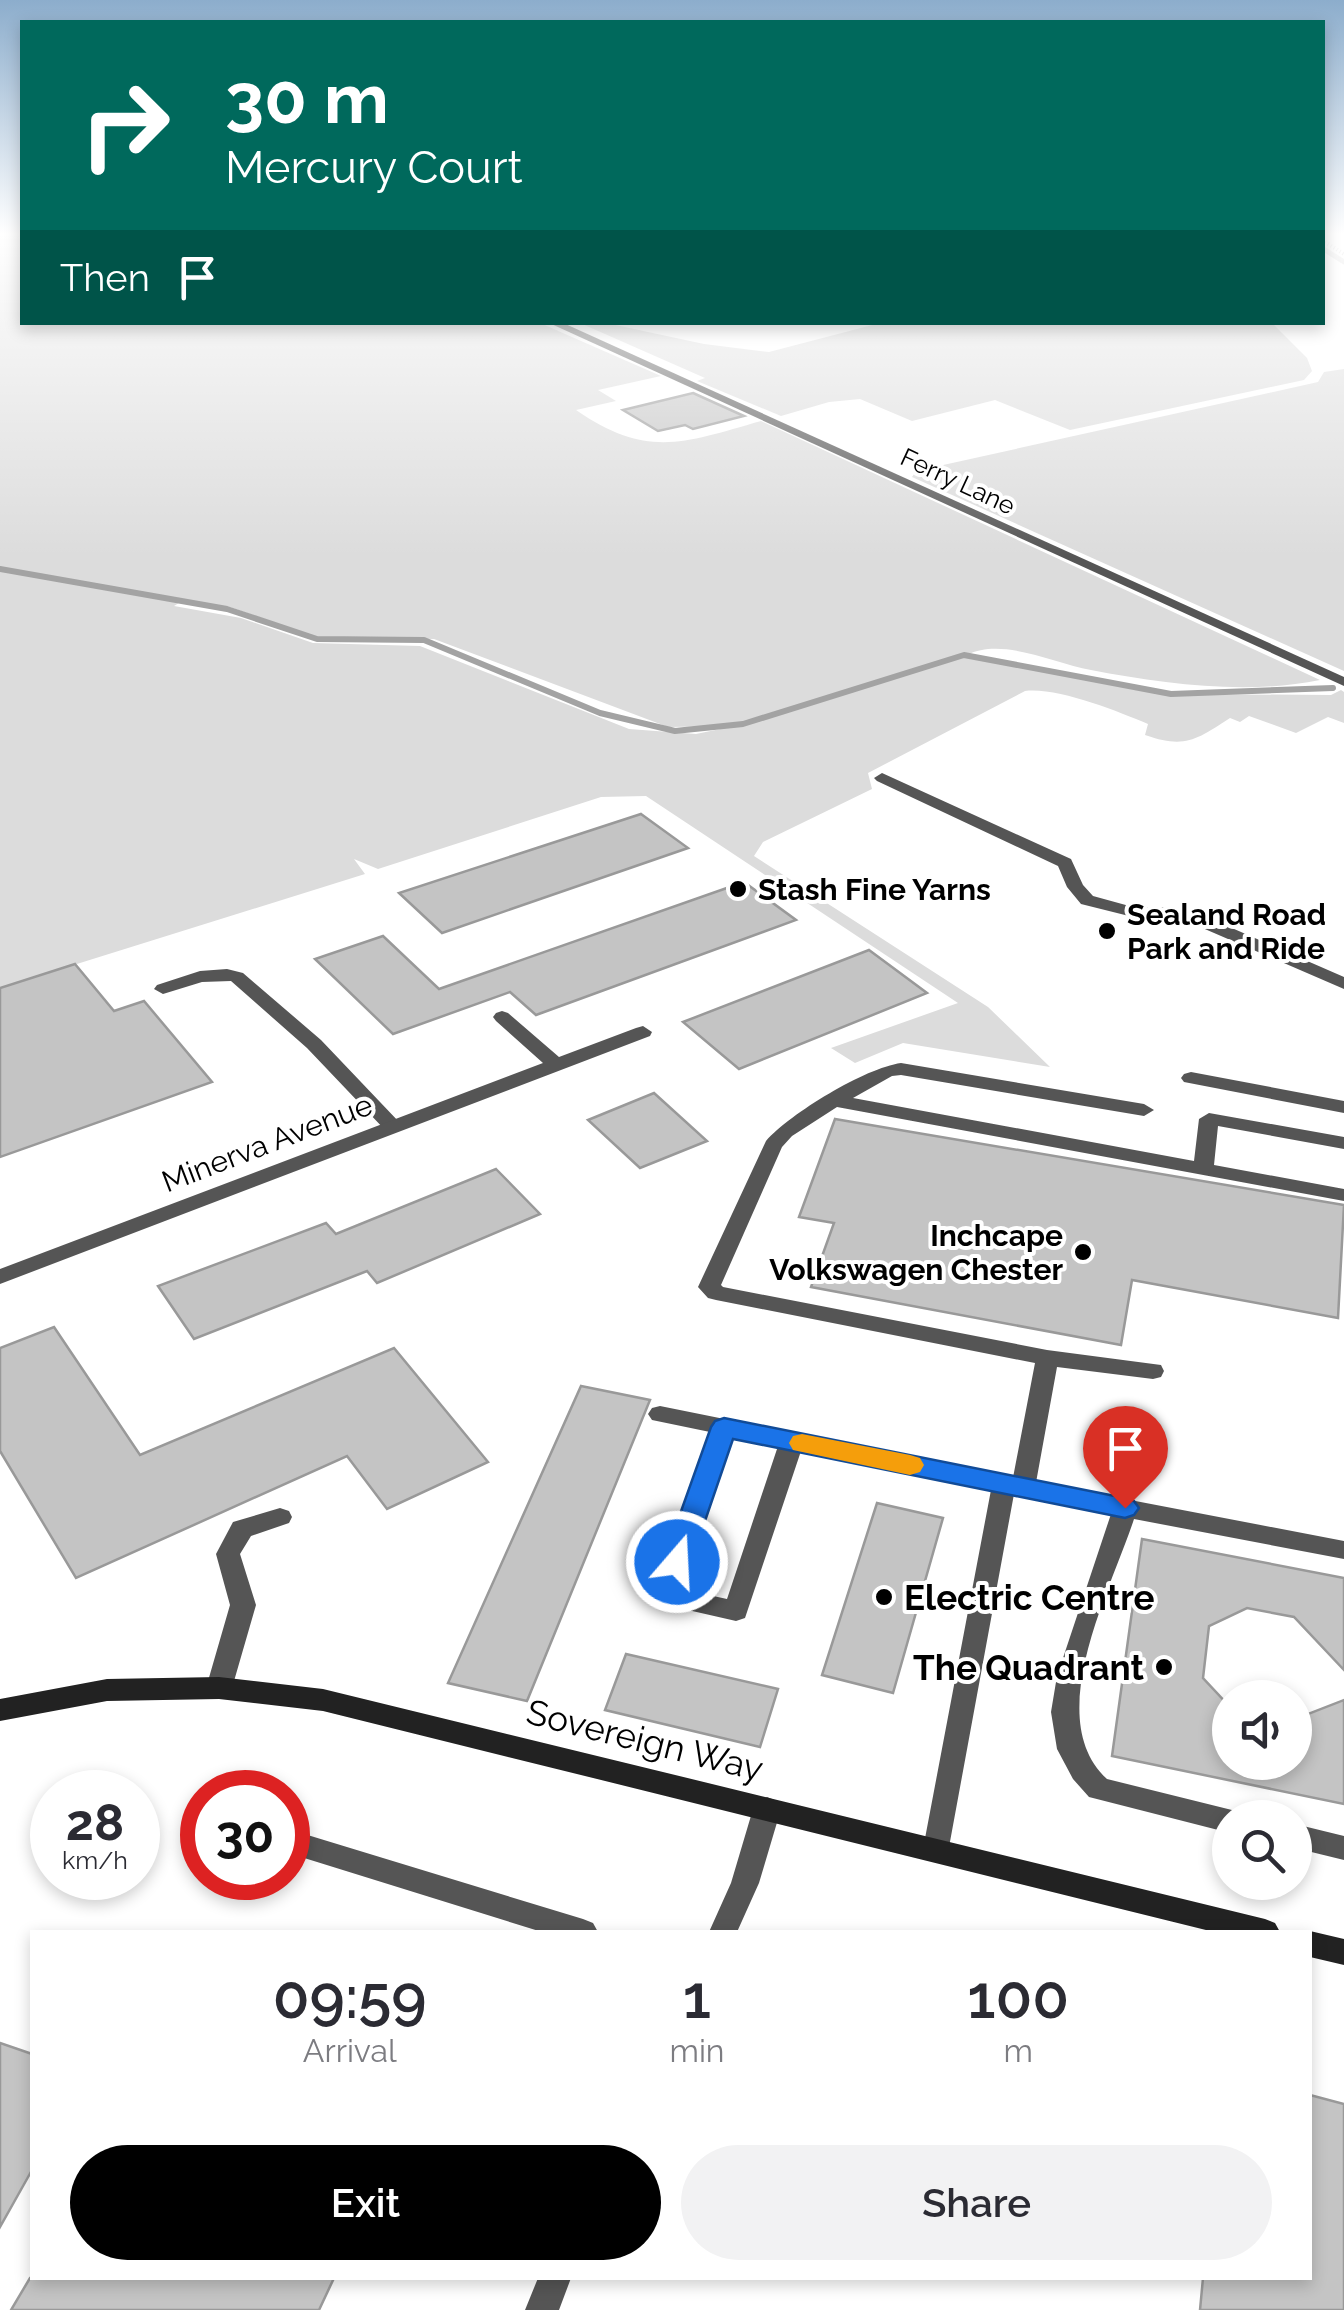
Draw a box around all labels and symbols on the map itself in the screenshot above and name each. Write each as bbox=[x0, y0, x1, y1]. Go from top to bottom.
street label: Ferry Lane bbox=[896, 441, 1020, 521]
place label: Stash Fine Yarns bbox=[758, 872, 991, 907]
marker: Stash Fine Yarns bbox=[727, 878, 749, 900]
place label: Sealand Road Park and Ride bbox=[1127, 897, 1326, 966]
marker: Sealand Road Park and Ride bbox=[1096, 920, 1118, 942]
street label: Minerva Avenue bbox=[157, 1087, 377, 1199]
place label: Inchcape Volkswagen Chester bbox=[769, 1218, 1063, 1287]
marker: Inchcape Volkswagen Chester bbox=[1072, 1241, 1094, 1263]
pin bbox=[1083, 1406, 1168, 1509]
position arrow bbox=[625, 1510, 729, 1614]
place label: Electric Centre bbox=[904, 1577, 1155, 1618]
marker: Electric Centre bbox=[873, 1586, 895, 1608]
place label: The Quadrant bbox=[913, 1647, 1145, 1688]
marker: The Quadrant bbox=[1153, 1656, 1175, 1678]
street label: Sovereign Way bbox=[523, 1691, 767, 1789]
speed limit sign: 30 bbox=[180, 1770, 310, 1900]

